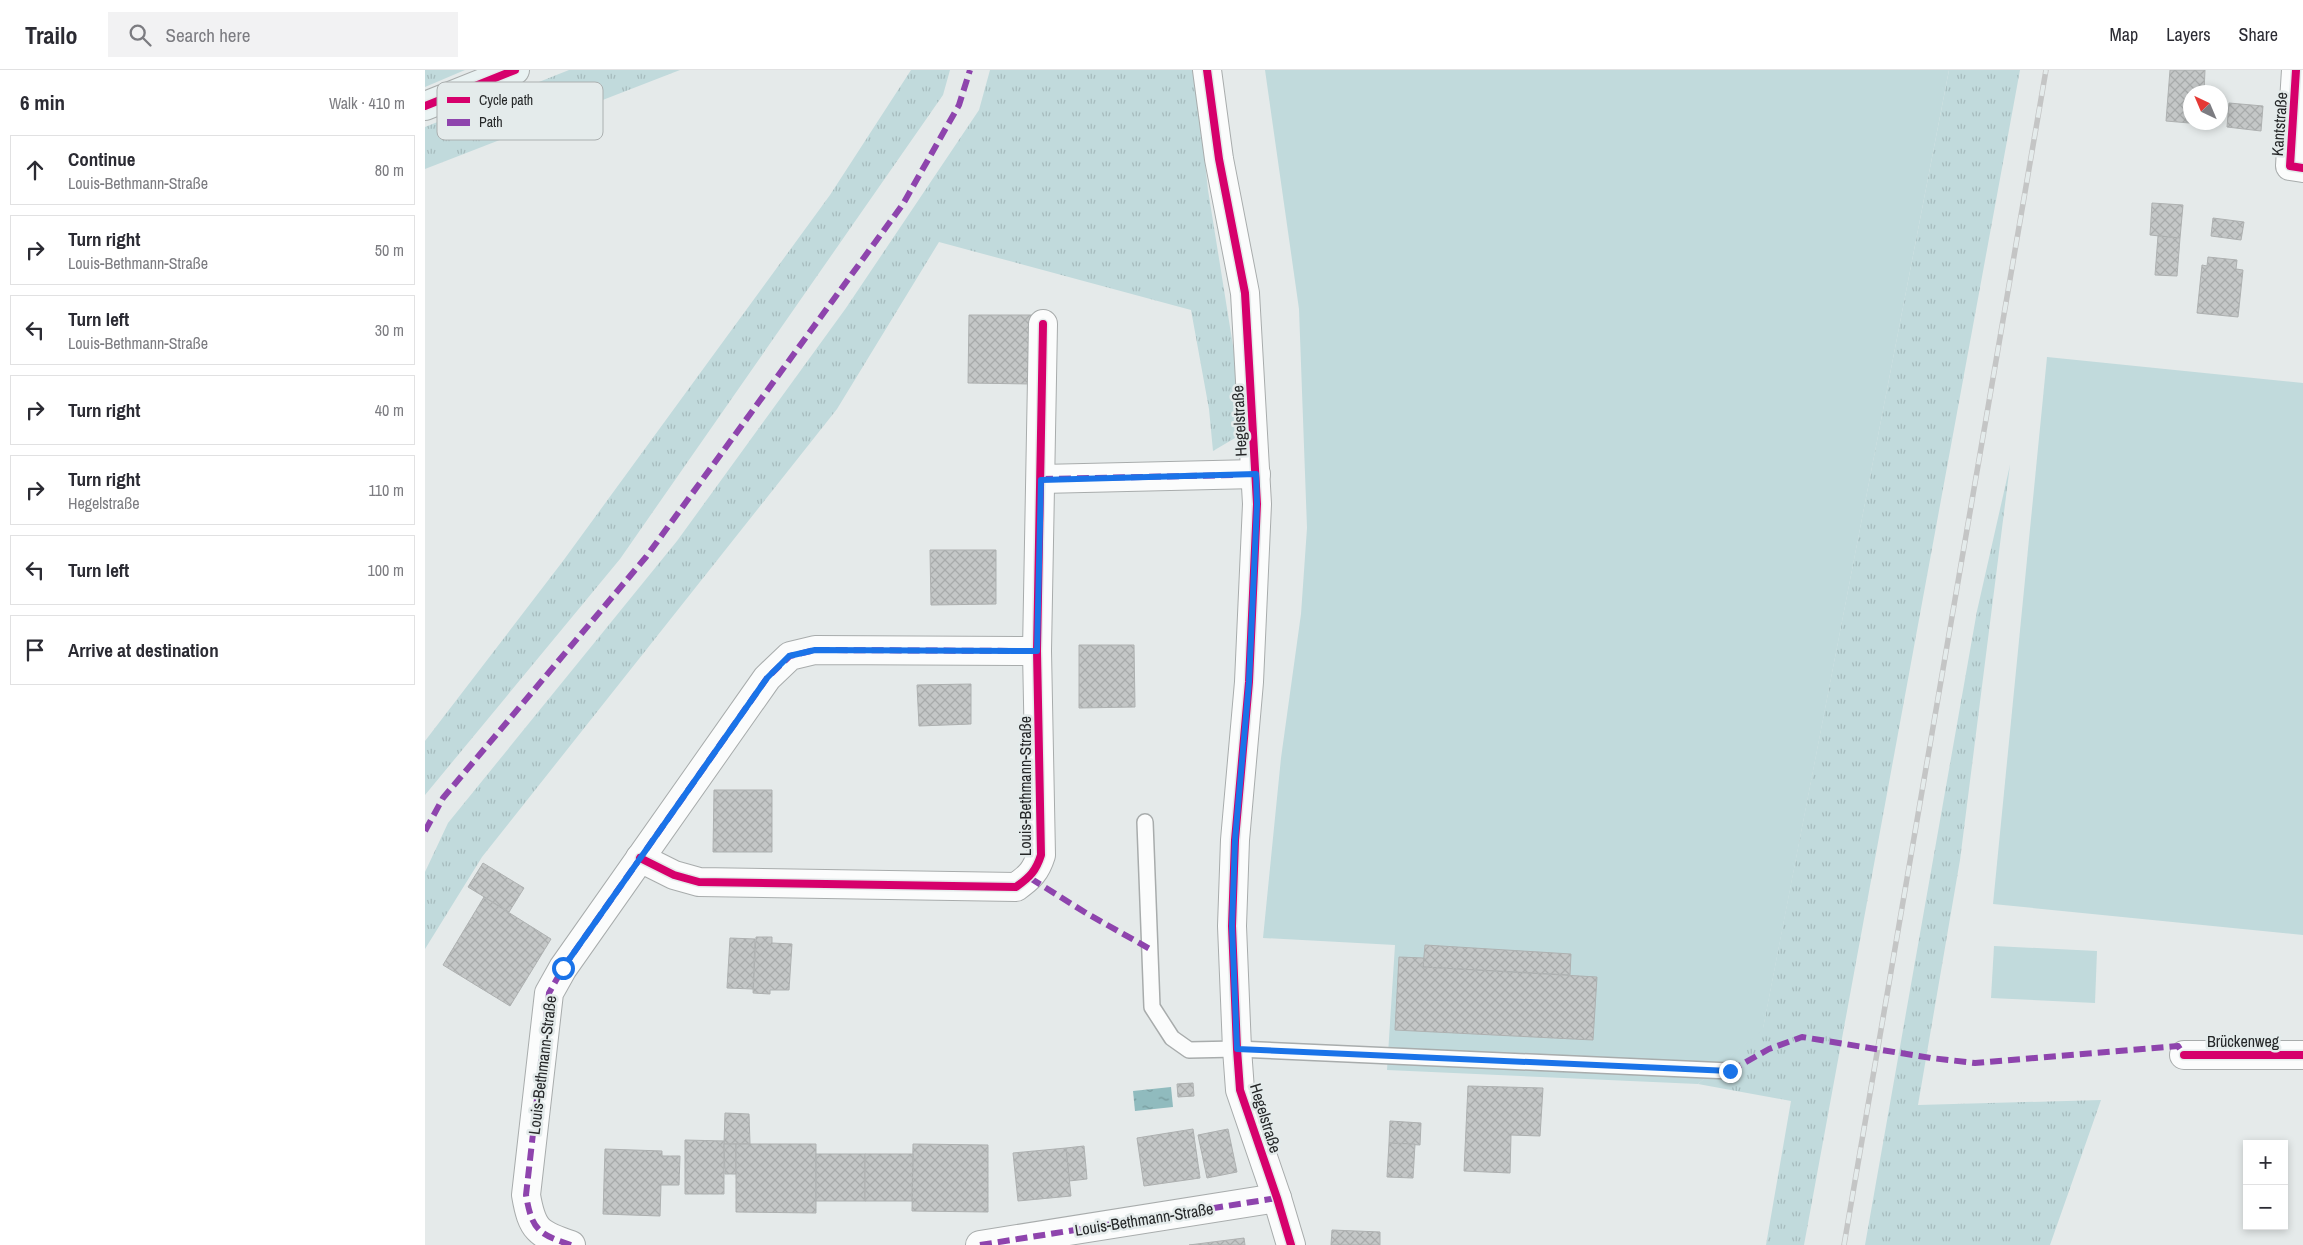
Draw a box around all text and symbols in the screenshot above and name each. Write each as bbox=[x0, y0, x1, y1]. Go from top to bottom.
search box bbox=[108, 12, 458, 57]
text: Trailo bbox=[25, 19, 78, 51]
icon: search bbox=[126, 21, 154, 49]
text: Search here bbox=[166, 22, 250, 48]
text: Map bbox=[2110, 22, 2138, 47]
text: Layers bbox=[2166, 22, 2211, 47]
text: Share bbox=[2239, 22, 2278, 47]
legend bbox=[437, 82, 603, 140]
north arrow bbox=[2183, 85, 2228, 130]
text: 6 min bbox=[20, 88, 65, 117]
text: Cycle path bbox=[479, 91, 533, 109]
street label: Kantstraße bbox=[2266, 91, 2292, 157]
text: Walk · 410 m bbox=[329, 92, 405, 114]
text: Path bbox=[479, 113, 503, 131]
text: Continue bbox=[68, 146, 136, 172]
icon: ahead bbox=[21, 156, 49, 184]
text: 80 m bbox=[375, 159, 404, 181]
text: Louis-Bethmann-Straße bbox=[68, 172, 208, 194]
text: Turn right bbox=[68, 226, 140, 252]
icon: right bbox=[21, 236, 49, 264]
text: 50 m bbox=[375, 239, 404, 261]
text: Louis-Bethmann-Straße bbox=[68, 252, 208, 274]
text: Turn left bbox=[68, 306, 129, 332]
icon: left bbox=[21, 316, 49, 344]
text: 30 m bbox=[375, 319, 404, 341]
text: Louis-Bethmann-Straße bbox=[68, 332, 208, 354]
street label: Hegelstraße bbox=[1226, 385, 1252, 457]
icon: right bbox=[21, 396, 49, 424]
text: Turn right bbox=[68, 397, 140, 423]
text: 40 m bbox=[375, 399, 404, 421]
text: Turn right bbox=[68, 466, 140, 492]
icon: right bbox=[21, 476, 49, 504]
text: 110 m bbox=[368, 479, 404, 501]
text: Hegelstraße bbox=[68, 492, 139, 514]
icon: left bbox=[21, 556, 49, 584]
text: Turn left bbox=[68, 557, 129, 583]
text: 100 m bbox=[368, 559, 404, 581]
icon: arrive bbox=[21, 636, 49, 664]
text: Arrive at destination bbox=[68, 637, 219, 663]
street label: Louis-Bethmann-Straße bbox=[1014, 716, 1036, 856]
route start bbox=[552, 957, 575, 980]
street label: Louis-Bethmann-Straße bbox=[523, 994, 561, 1136]
street label: Brückenweg bbox=[2207, 1030, 2280, 1052]
route end bbox=[1719, 1060, 1742, 1083]
street label: Hegelstraße bbox=[1245, 1081, 1287, 1155]
map controls bbox=[2243, 1140, 2288, 1230]
button: + bbox=[2243, 1140, 2288, 1185]
button: − bbox=[2243, 1185, 2288, 1230]
street label: Louis-Bethmann-Straße bbox=[1073, 1197, 1215, 1241]

